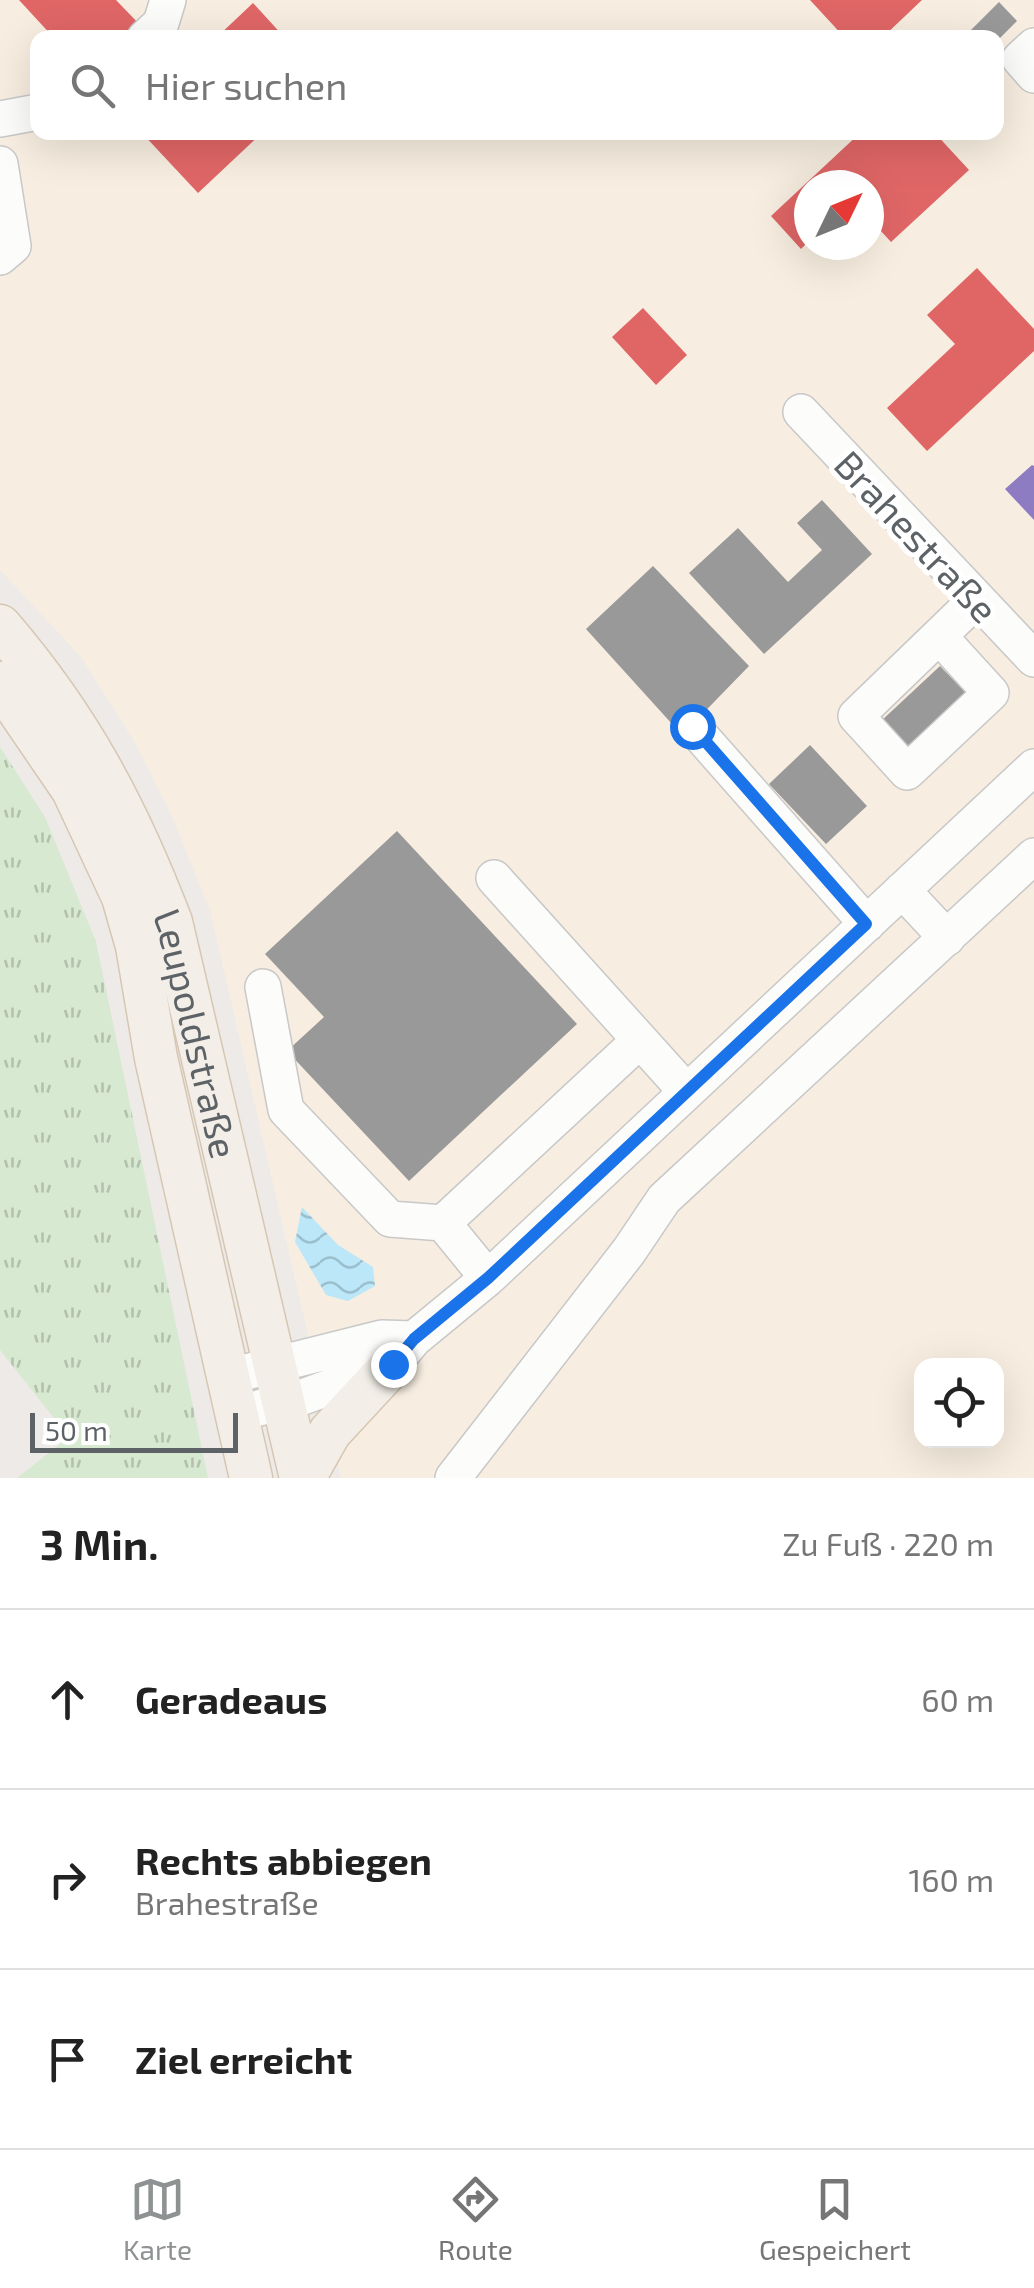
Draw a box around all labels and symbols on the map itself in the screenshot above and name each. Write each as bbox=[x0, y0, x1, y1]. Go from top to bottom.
north arrow bbox=[794, 170, 884, 260]
street label: Brahestraße bbox=[826, 441, 1008, 631]
route start bbox=[670, 704, 716, 750]
street label: Leupoldstraße bbox=[145, 902, 248, 1162]
route end bbox=[371, 1342, 417, 1388]
scale bar bbox=[30, 1408, 238, 1452]

